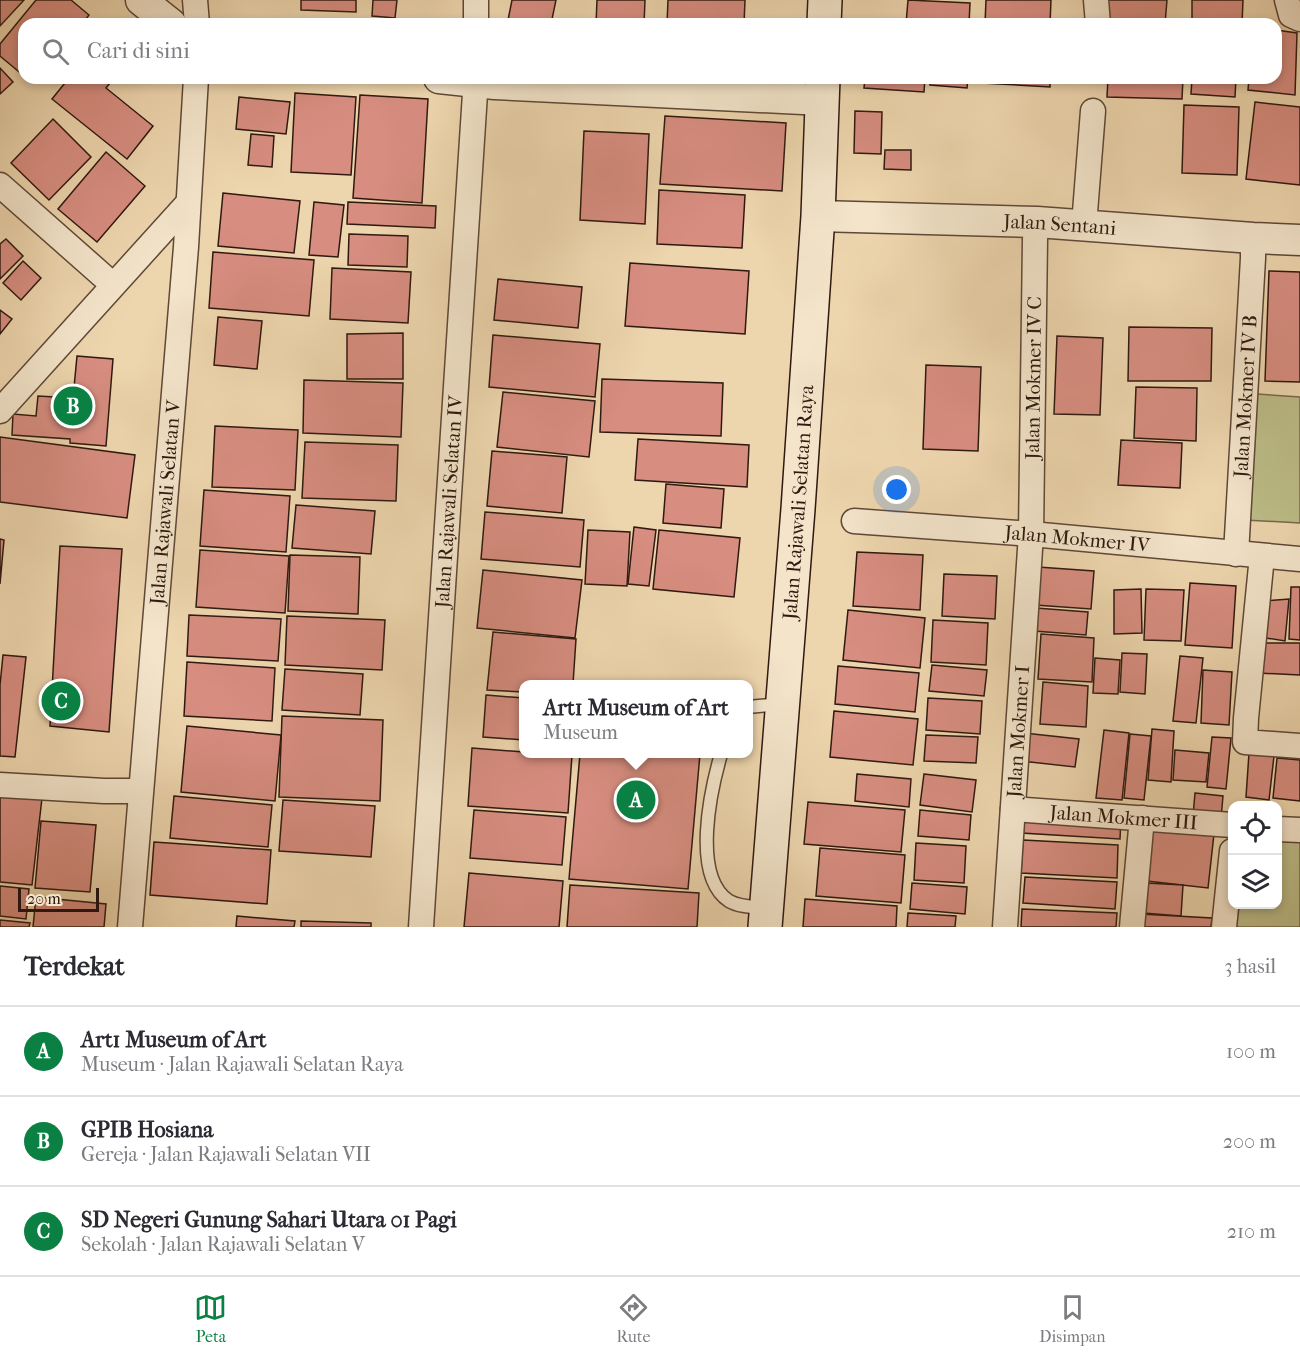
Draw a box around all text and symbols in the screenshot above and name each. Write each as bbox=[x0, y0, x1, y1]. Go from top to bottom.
search box bbox=[18, 18, 1282, 84]
icon: search bbox=[39, 35, 72, 68]
text: Cari di sini bbox=[87, 38, 190, 64]
street label: Jalan Sentani bbox=[1001, 210, 1117, 240]
street label: Jalan Mokmer IV C bbox=[1021, 296, 1046, 462]
street label: Jalan Mokmer IV B bbox=[1229, 314, 1262, 480]
street label: Jalan Rajawali Selatan Raya bbox=[778, 383, 818, 623]
pin: B bbox=[54, 384, 92, 428]
street label: Jalan Rajawali Selatan IV bbox=[431, 394, 467, 611]
street label: Jalan Rajawali Selatan V bbox=[145, 398, 185, 608]
your location bbox=[882, 475, 911, 504]
street label: Jalan Mokmer IV bbox=[1002, 521, 1152, 557]
street label: Jalan Mokmer I bbox=[1002, 664, 1034, 800]
pin: C bbox=[42, 678, 80, 724]
popup bbox=[519, 680, 753, 758]
text: Art1 Museum of Art bbox=[543, 695, 729, 721]
text: Museum bbox=[543, 721, 618, 744]
pin: A bbox=[616, 778, 656, 822]
street label: Jalan Mokmer III bbox=[1047, 801, 1199, 834]
map controls bbox=[1228, 801, 1282, 909]
button: locate bbox=[1228, 801, 1282, 855]
button: layers bbox=[1228, 855, 1282, 909]
scale bar bbox=[18, 885, 99, 912]
text: 20 m bbox=[27, 889, 61, 908]
text: Terdekat bbox=[24, 951, 125, 982]
text: 3 hasil bbox=[1224, 955, 1276, 978]
text: Art1 Museum of Art bbox=[81, 1027, 266, 1053]
text: A bbox=[37, 1040, 50, 1063]
text: 100 m bbox=[1226, 1040, 1276, 1063]
text: Museum · Jalan Rajawali Selatan Raya bbox=[81, 1053, 404, 1076]
text: GPIB Hosiana bbox=[81, 1117, 213, 1143]
text: B bbox=[37, 1130, 50, 1153]
text: 200 m bbox=[1223, 1130, 1276, 1153]
text: Gereja · Jalan Rajawali Selatan VII bbox=[81, 1143, 371, 1166]
text: SD Negeri Gunung Sahari Utara 01 Pagi bbox=[81, 1207, 457, 1233]
text: C bbox=[37, 1220, 50, 1243]
text: 210 m bbox=[1227, 1220, 1276, 1243]
text: Sekolah · Jalan Rajawali Selatan V bbox=[81, 1233, 365, 1256]
tab: Peta bbox=[194, 1291, 227, 1346]
tab: Rute bbox=[616, 1291, 650, 1346]
tab: Disimpan bbox=[1039, 1291, 1106, 1346]

